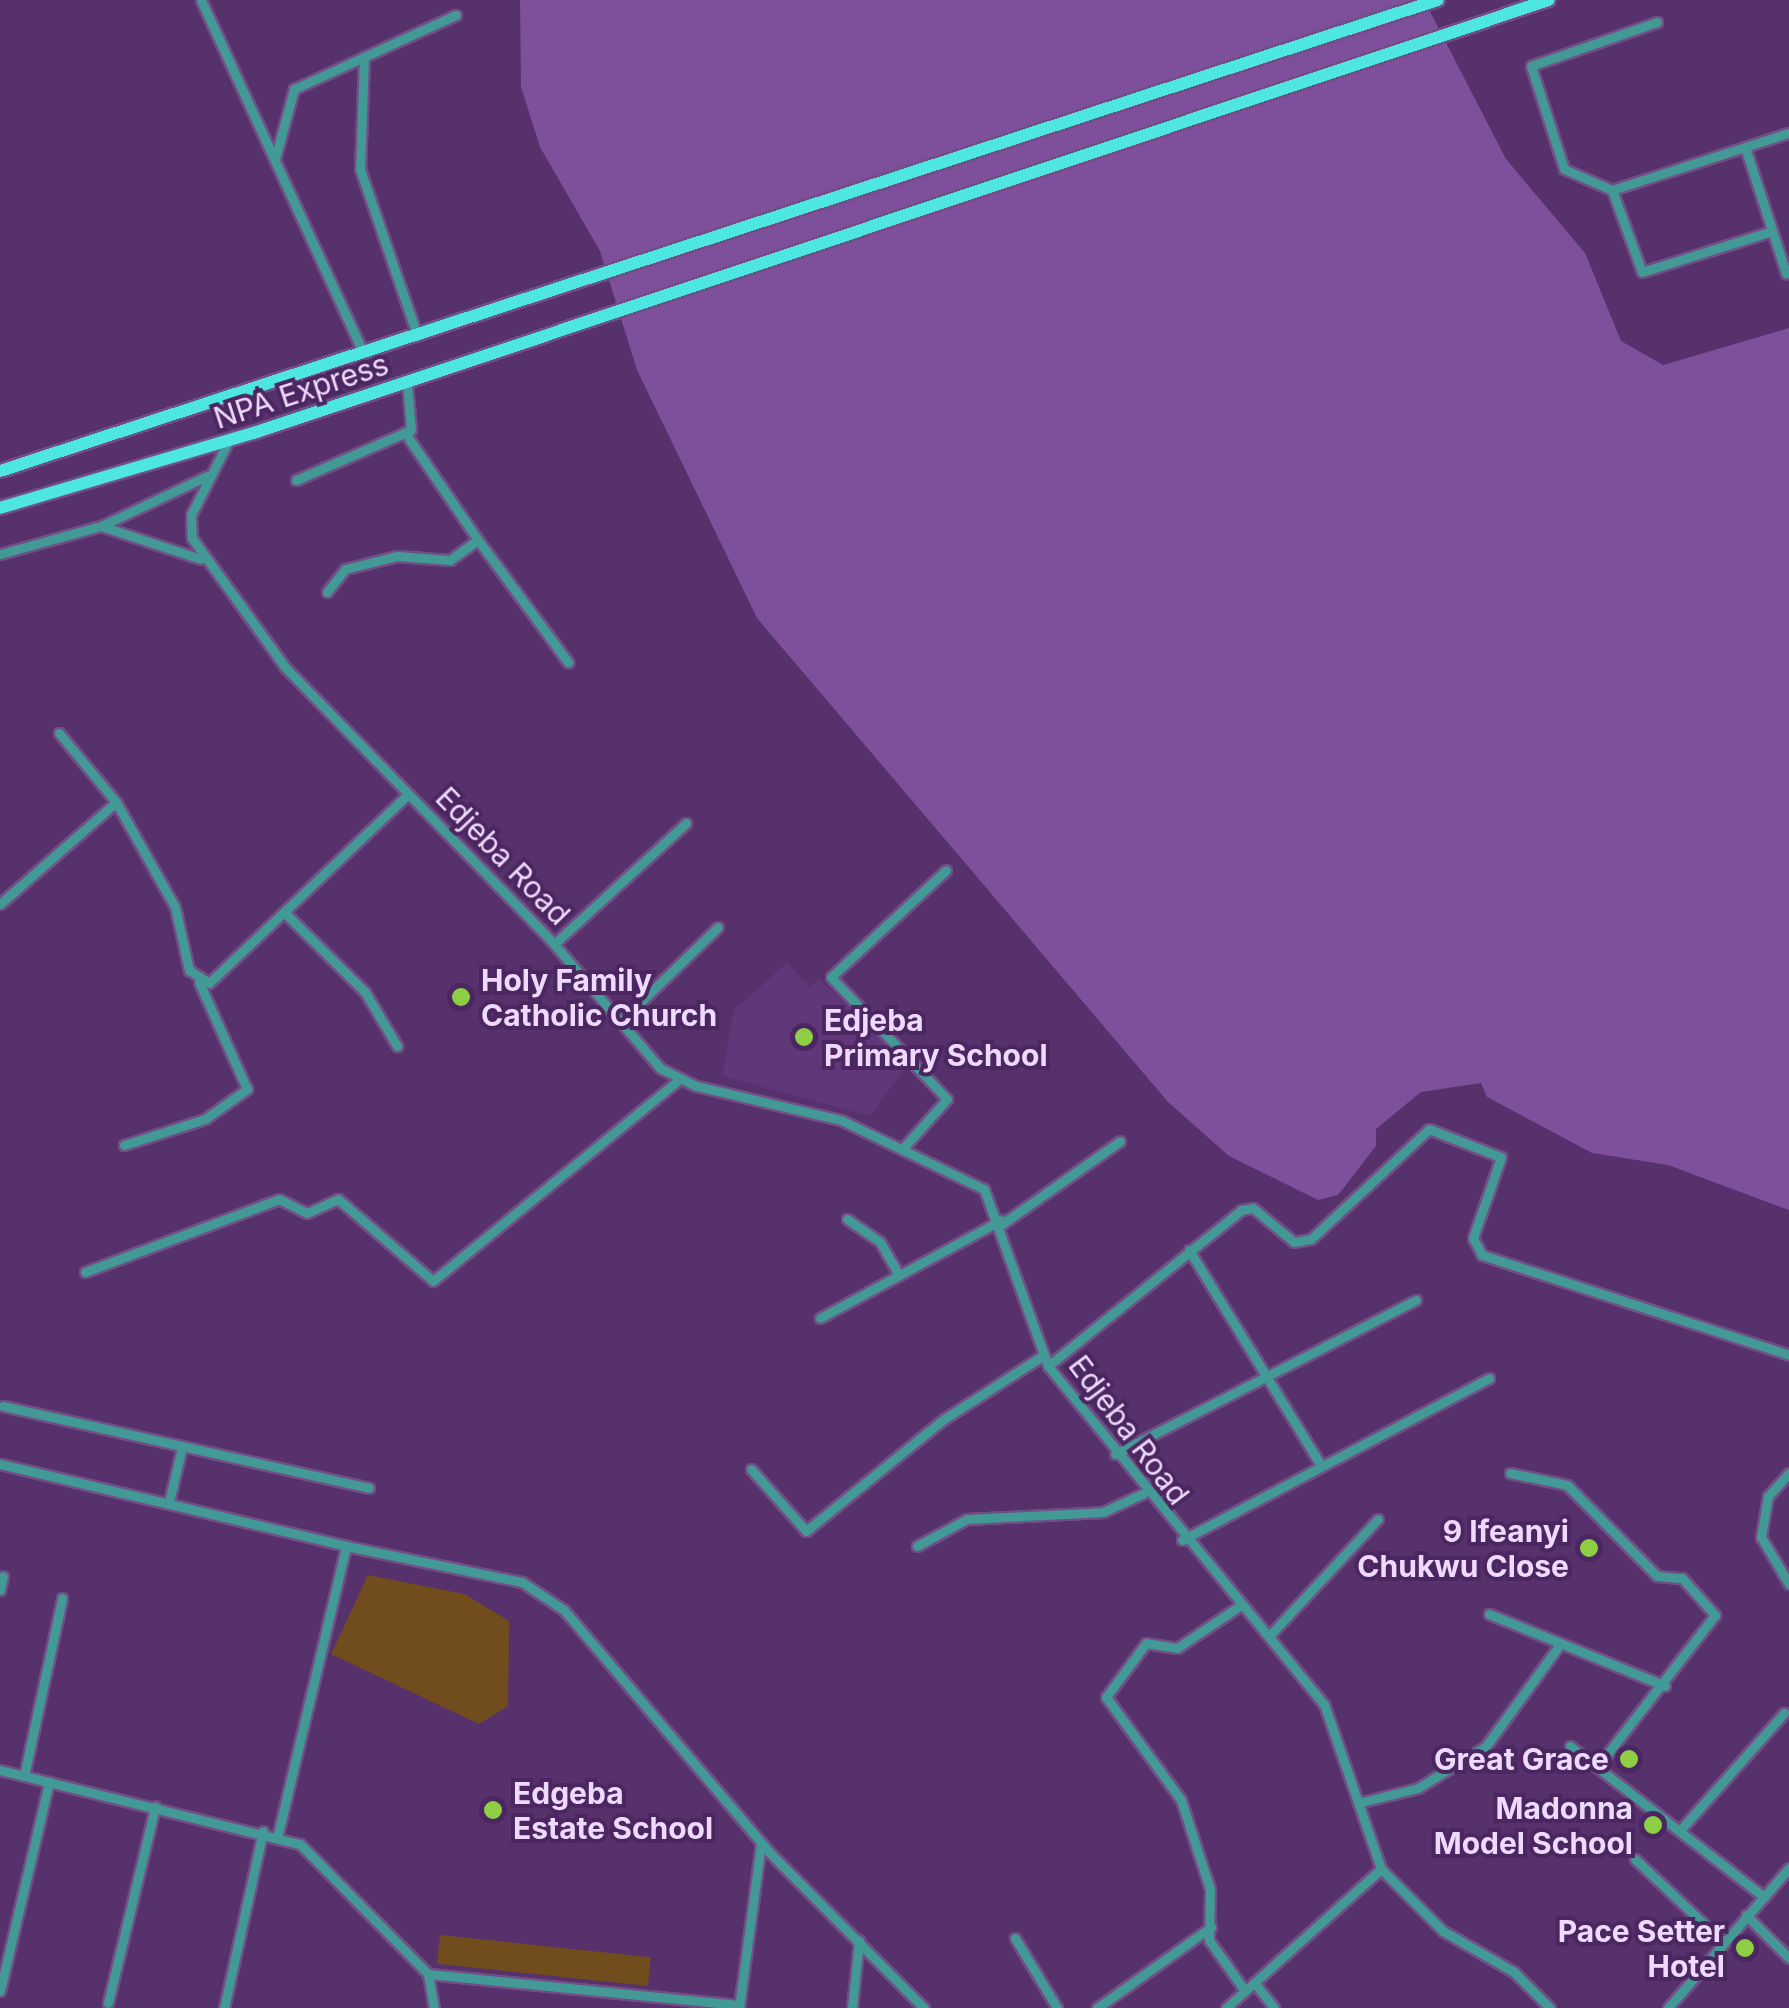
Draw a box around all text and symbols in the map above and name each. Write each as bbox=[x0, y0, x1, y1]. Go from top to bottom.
street label: NPA Express bbox=[209, 346, 393, 436]
street label: Edjeba Road bbox=[428, 780, 578, 932]
place label: Holy Family Catholic Church bbox=[481, 962, 717, 1032]
marker: Holy Family Catholic Church bbox=[450, 986, 472, 1008]
place label: Edjeba Primary School bbox=[824, 1002, 1048, 1072]
marker: Edjeba Primary School bbox=[793, 1026, 815, 1048]
street label: Edjeba Road bbox=[1061, 1348, 1197, 1512]
place label: 9 Ifeanyi Chukwu Close bbox=[1357, 1513, 1569, 1584]
marker: 9 Ifeanyi Chukwu Close bbox=[1578, 1537, 1600, 1559]
place label: Great Grace bbox=[1434, 1741, 1609, 1777]
marker: Great Grace bbox=[1618, 1748, 1640, 1770]
place label: Edgeba Estate School bbox=[513, 1775, 713, 1846]
place label: Madonna Model School bbox=[1434, 1790, 1633, 1860]
marker: Edgeba Estate School bbox=[482, 1799, 504, 1821]
marker: Madonna Model School bbox=[1642, 1814, 1664, 1836]
place label: Pace Setter Hotel bbox=[1558, 1913, 1725, 1984]
marker: Pace Setter Hotel bbox=[1734, 1937, 1756, 1959]

